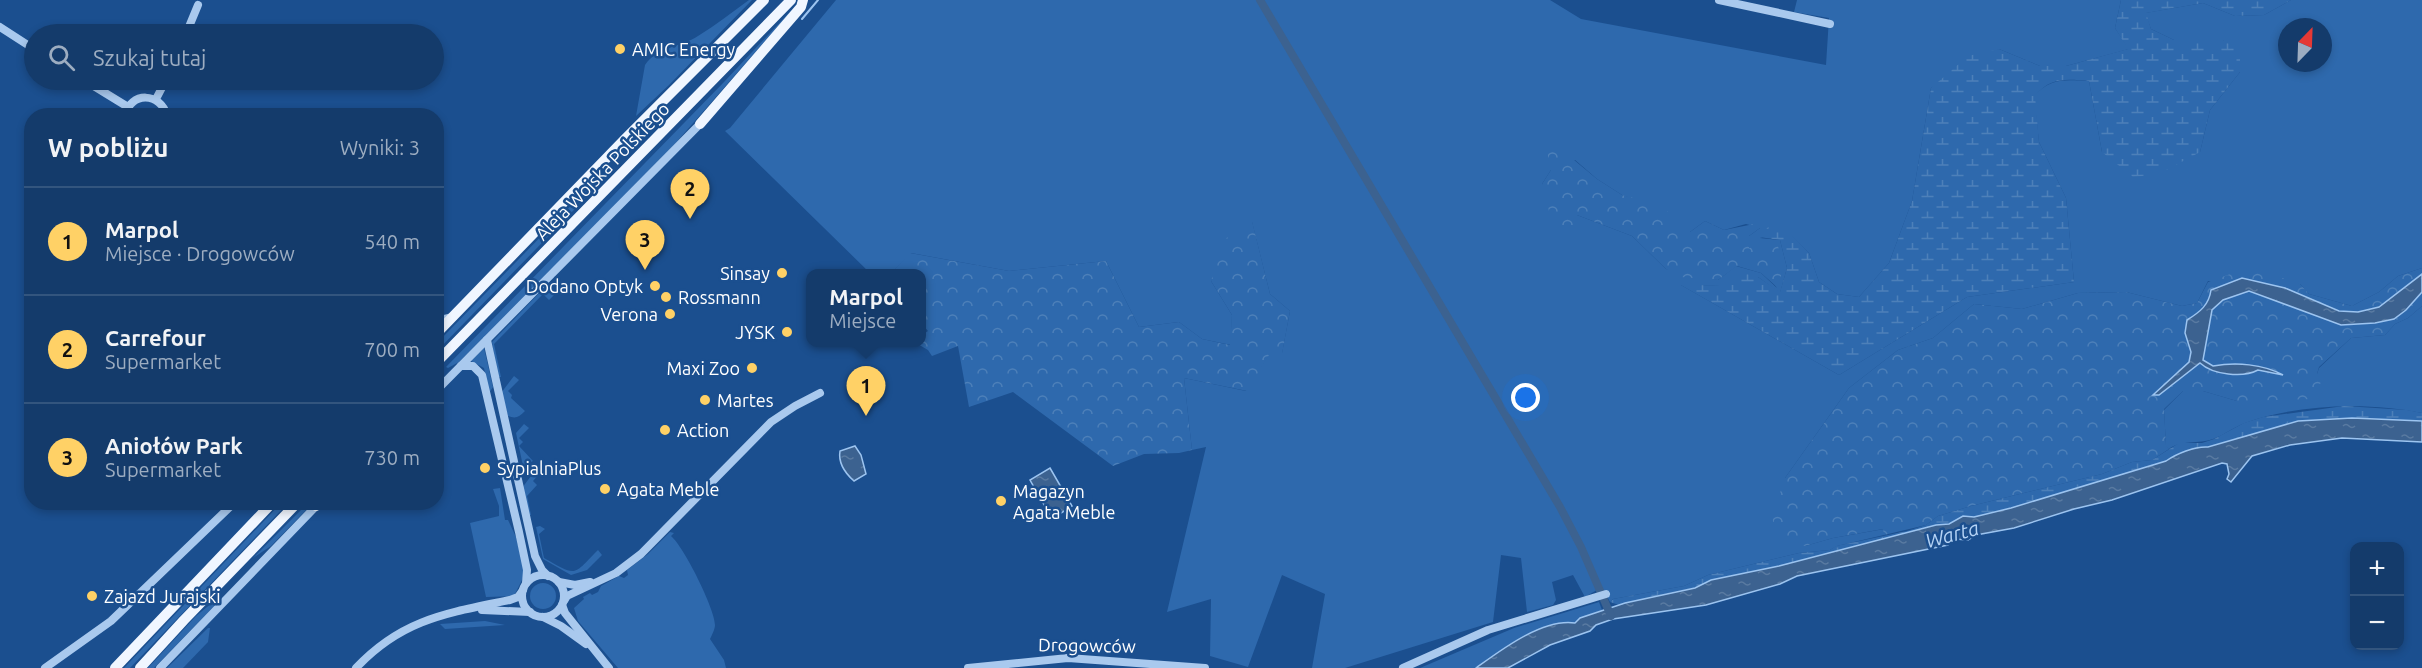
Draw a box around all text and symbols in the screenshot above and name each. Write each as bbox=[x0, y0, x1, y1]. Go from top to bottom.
north arrow bbox=[2278, 18, 2332, 72]
search box bbox=[24, 24, 444, 90]
place label: AMIC Energy bbox=[632, 39, 736, 59]
icon: search bbox=[45, 41, 78, 74]
marker: AMIC Energy bbox=[613, 42, 627, 56]
text: Szukaj tutaj bbox=[93, 45, 206, 70]
street label: Aleja Wojska Polskiego bbox=[531, 98, 673, 244]
text: W pobliżu bbox=[48, 133, 169, 162]
text: Wyniki: 3 bbox=[340, 136, 420, 159]
pin: 2 bbox=[670, 170, 710, 219]
text: Marpol bbox=[105, 217, 179, 242]
pin: 3 bbox=[626, 220, 664, 270]
text: 1 bbox=[62, 230, 73, 253]
text: 540 m bbox=[364, 230, 420, 253]
text: Miejsce · Drogowców bbox=[105, 242, 295, 265]
place label: Sinsay bbox=[720, 263, 770, 283]
marker: Sinsay bbox=[775, 266, 789, 280]
popup bbox=[806, 269, 926, 347]
place label: Dodano Optyk bbox=[526, 276, 643, 296]
marker: Dodano Optyk bbox=[648, 279, 662, 293]
text: Marpol bbox=[829, 284, 903, 309]
place label: Rossmann bbox=[678, 287, 761, 307]
marker: Rossmann bbox=[659, 290, 673, 304]
place label: Verona bbox=[600, 304, 658, 324]
marker: Verona bbox=[663, 307, 677, 321]
text: Miejsce bbox=[829, 309, 896, 332]
place label: JYSK bbox=[735, 322, 775, 342]
text: Carrefour bbox=[105, 325, 206, 350]
marker: JYSK bbox=[780, 325, 794, 339]
text: 2 bbox=[62, 338, 73, 361]
text: 700 m bbox=[364, 338, 420, 361]
text: Supermarket bbox=[105, 350, 221, 373]
place label: Maxi Zoo bbox=[666, 358, 740, 378]
marker: Maxi Zoo bbox=[745, 361, 759, 375]
pin: 1 bbox=[846, 366, 886, 416]
your location bbox=[1511, 383, 1540, 412]
place label: Martes bbox=[717, 390, 774, 410]
marker: Martes bbox=[698, 393, 712, 407]
place label: Action bbox=[677, 420, 729, 440]
marker: Action bbox=[658, 423, 672, 437]
text: Aniołów Park bbox=[105, 433, 243, 458]
text: 3 bbox=[62, 446, 73, 469]
text: 730 m bbox=[364, 446, 420, 469]
text: Supermarket bbox=[105, 458, 221, 481]
place label: SypialniaPlus bbox=[497, 458, 601, 478]
marker: SypialniaPlus bbox=[478, 461, 492, 475]
place label: Agata Meble bbox=[617, 479, 719, 499]
place label: Magazyn Agata Meble bbox=[1013, 481, 1115, 522]
marker: Agata Meble bbox=[598, 482, 612, 496]
marker: Magazyn Agata Meble bbox=[994, 494, 1008, 508]
water label: Warta bbox=[1923, 516, 1981, 552]
map controls bbox=[2350, 542, 2404, 650]
button: + bbox=[2350, 542, 2404, 596]
place label: Zajazd Jurajski bbox=[104, 586, 221, 606]
marker: Zajazd Jurajski bbox=[85, 589, 99, 603]
button: − bbox=[2350, 596, 2404, 650]
street label: Drogowców bbox=[1038, 634, 1136, 656]

